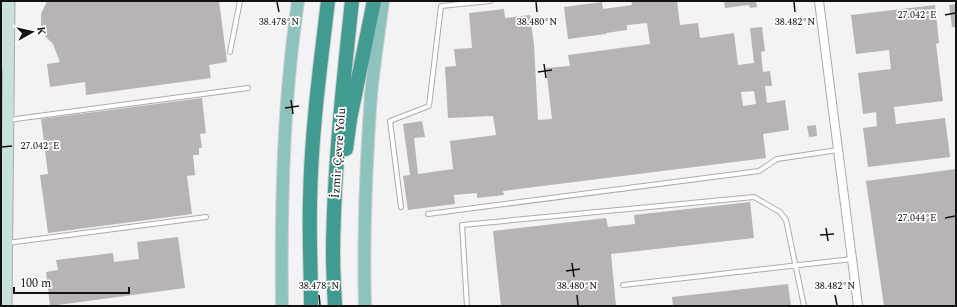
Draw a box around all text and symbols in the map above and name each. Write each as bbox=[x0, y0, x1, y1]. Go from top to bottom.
text: 27.042°E bbox=[897, 7, 937, 23]
north arrow bbox=[12, 12, 52, 52]
text: 38.478°N bbox=[259, 14, 299, 30]
text: 38.480°N bbox=[517, 14, 557, 30]
text: 38.482°N bbox=[775, 14, 815, 30]
text: K bbox=[32, 25, 50, 37]
street label: İzmir Çevre Yolu bbox=[326, 107, 351, 199]
text: 27.042°E bbox=[20, 138, 60, 154]
text: 27.044°E bbox=[897, 210, 937, 226]
scale bar bbox=[14, 269, 129, 295]
text: 100 m bbox=[20, 274, 51, 293]
text: 38.478°N bbox=[299, 278, 339, 294]
text: 38.480°N bbox=[557, 278, 597, 294]
text: 38.482°N bbox=[815, 278, 855, 294]

